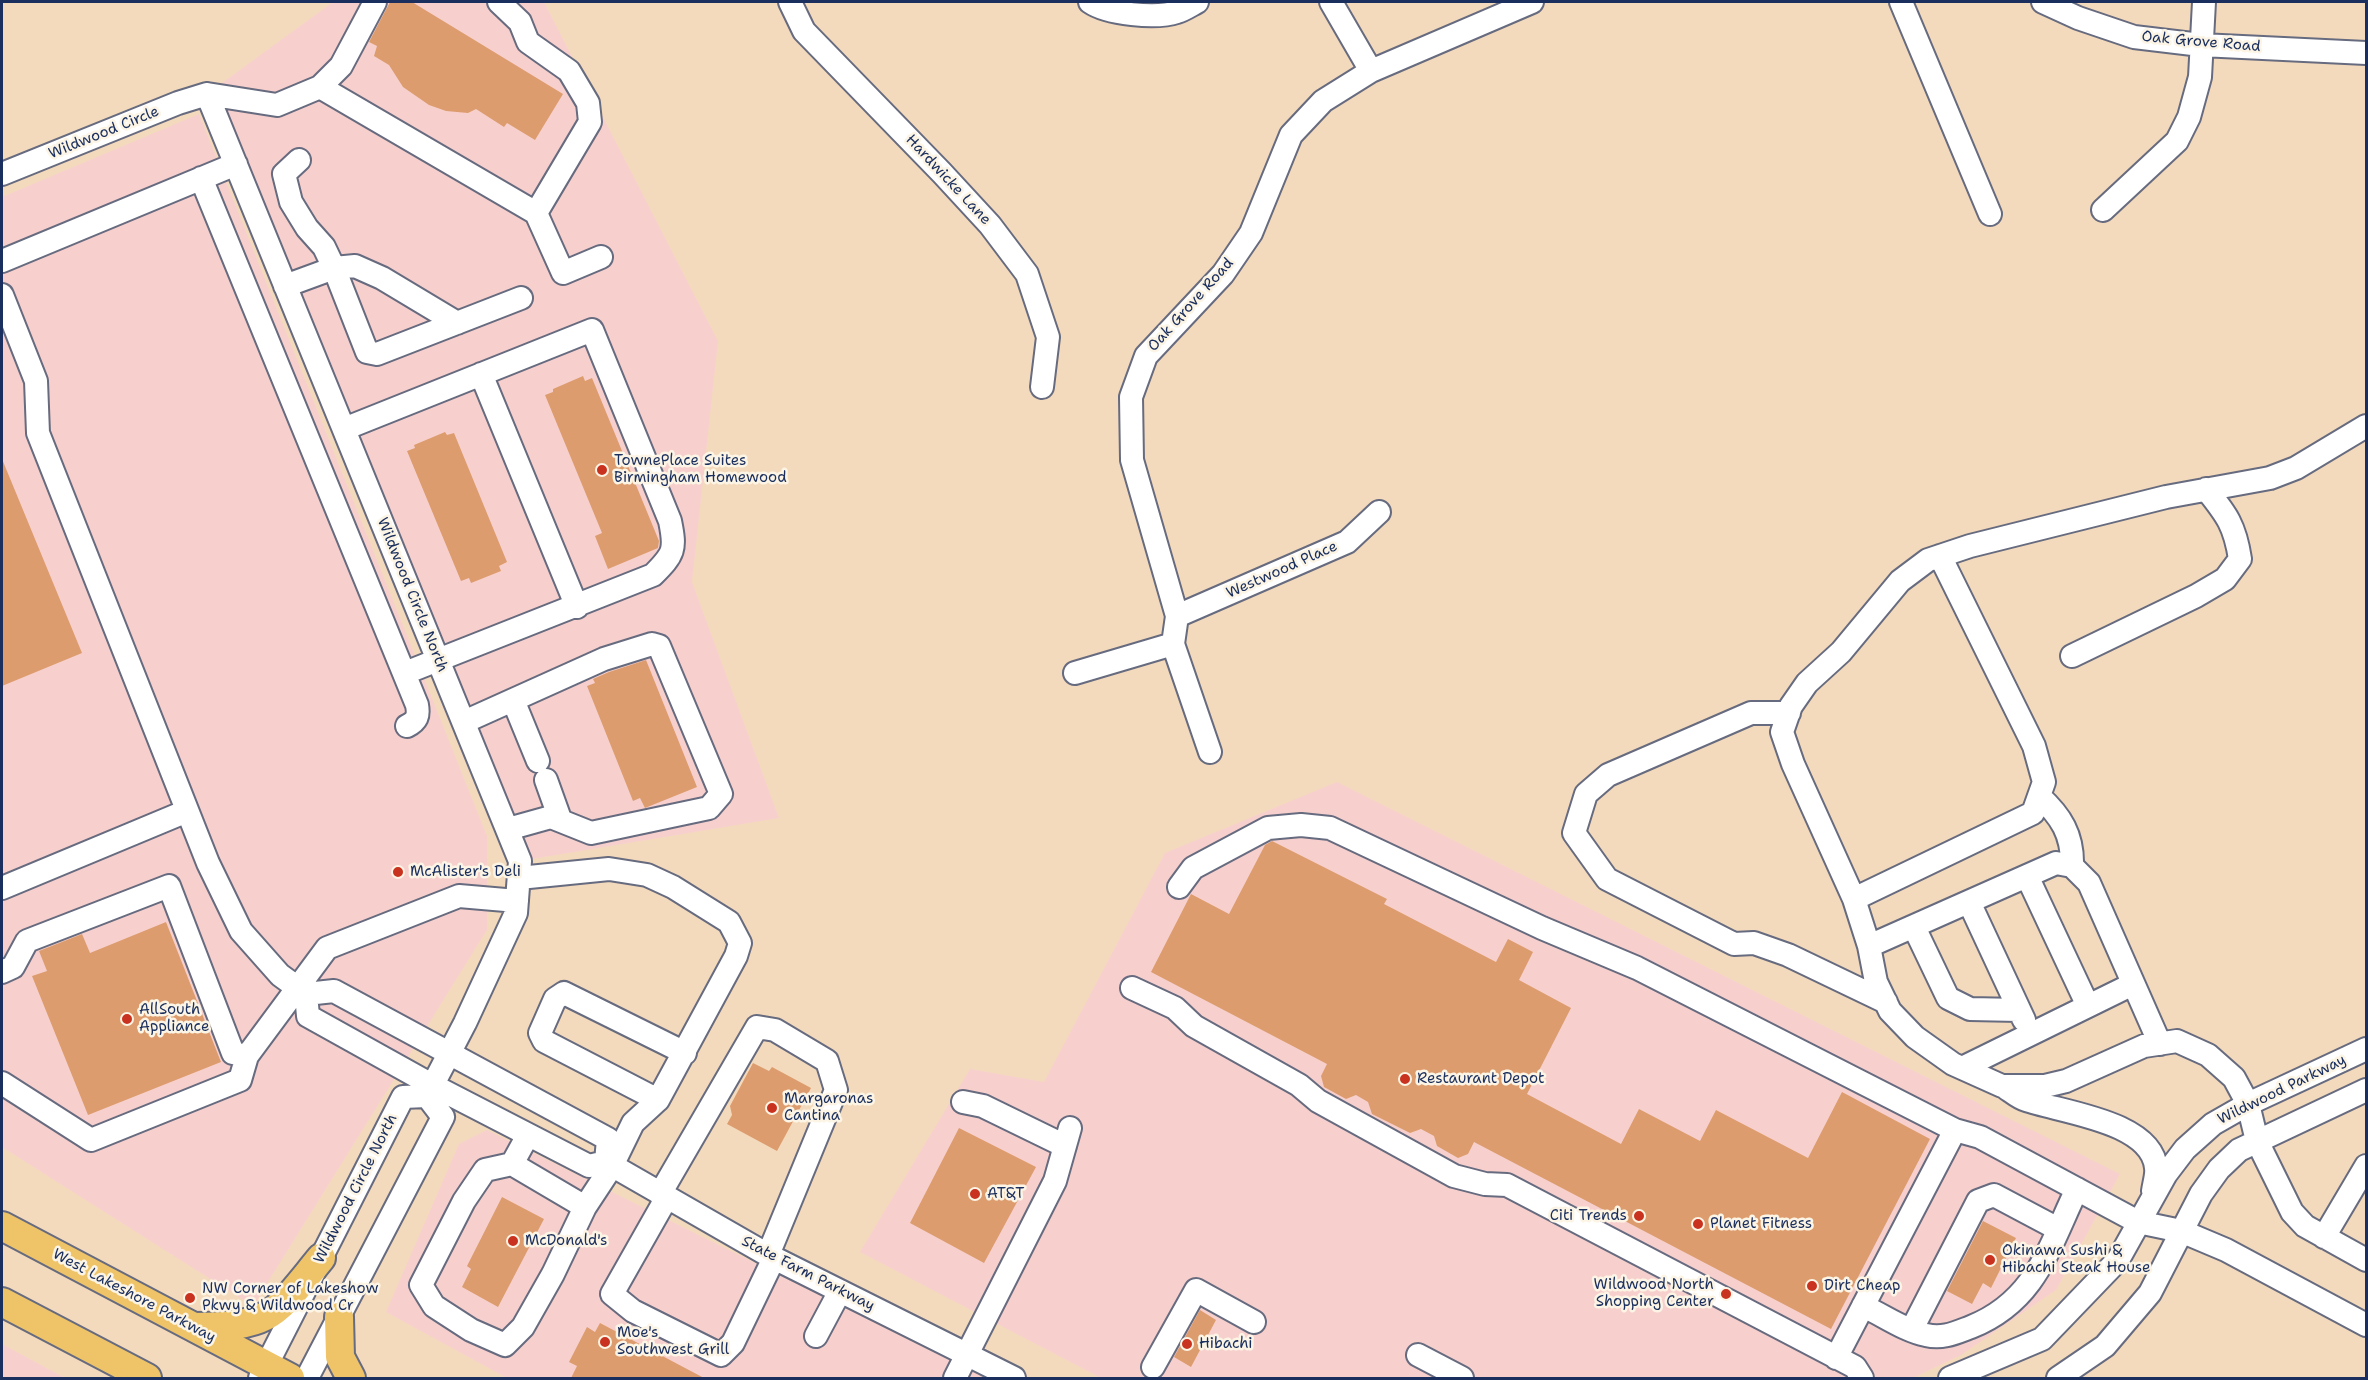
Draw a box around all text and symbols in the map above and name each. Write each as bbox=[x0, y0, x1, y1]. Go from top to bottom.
street label: Oak Grove Road bbox=[2141, 28, 2261, 56]
street label: Wildwood Circle bbox=[46, 103, 162, 163]
street label: Hardwicke Lane bbox=[902, 131, 994, 229]
street label: Oak Grove Road bbox=[1144, 255, 1238, 355]
place label: TownePlace Suites Birmingham Homewood bbox=[614, 452, 787, 487]
marker: TownePlace Suites Birmingham Homewood bbox=[595, 463, 609, 477]
street label: Wildwood Circle North bbox=[373, 515, 451, 675]
street label: Westwood Place bbox=[1224, 537, 1340, 603]
place label: McAlister's Deli bbox=[410, 863, 521, 881]
marker: McAlister's Deli bbox=[391, 865, 405, 879]
place label: AllSouth Appliance bbox=[139, 1001, 209, 1036]
marker: AllSouth Appliance bbox=[120, 1012, 134, 1026]
street label: Wildwood Parkway bbox=[2215, 1051, 2349, 1129]
place label: Restaurant Depot bbox=[1417, 1070, 1545, 1088]
marker: Restaurant Depot bbox=[1398, 1072, 1412, 1086]
place label: Margaronas Cantina bbox=[784, 1090, 873, 1125]
marker: Margaronas Cantina bbox=[765, 1101, 779, 1115]
street label: Wildwood Circle North bbox=[311, 1111, 401, 1267]
place label: AT&T bbox=[987, 1185, 1024, 1203]
marker: AT&T bbox=[968, 1187, 982, 1201]
place label: Citi Trends bbox=[1550, 1207, 1627, 1225]
marker: Citi Trends bbox=[1632, 1209, 1646, 1223]
place label: Planet Fitness bbox=[1710, 1215, 1812, 1233]
marker: Planet Fitness bbox=[1691, 1217, 1705, 1231]
place label: McDonald's bbox=[525, 1232, 607, 1250]
street label: State Farm Parkway bbox=[738, 1233, 878, 1315]
marker: McDonald's bbox=[506, 1234, 520, 1248]
place label: Okinawa Sushi & Hibachi Steak House bbox=[2002, 1242, 2151, 1277]
street label: West Lakeshore Parkway bbox=[49, 1245, 219, 1347]
marker: Okinawa Sushi & Hibachi Steak House bbox=[1983, 1253, 1997, 1267]
place label: Wildwood North Shopping Center bbox=[1594, 1276, 1714, 1311]
place label: Dirt Cheap bbox=[1824, 1277, 1900, 1295]
marker: Dirt Cheap bbox=[1805, 1279, 1819, 1293]
place label: NW Corner of Lakeshow Pkwy & Wildwood Cr bbox=[202, 1280, 378, 1315]
marker: Wildwood North Shopping Center bbox=[1719, 1287, 1733, 1301]
marker: NW Corner of Lakeshow Pkwy & Wildwood Cr bbox=[183, 1291, 197, 1305]
place label: Moe's Southwest Grill bbox=[617, 1324, 729, 1359]
marker: Moe's Southwest Grill bbox=[598, 1335, 612, 1349]
place label: Hibachi bbox=[1199, 1335, 1253, 1353]
marker: Hibachi bbox=[1180, 1337, 1194, 1351]

